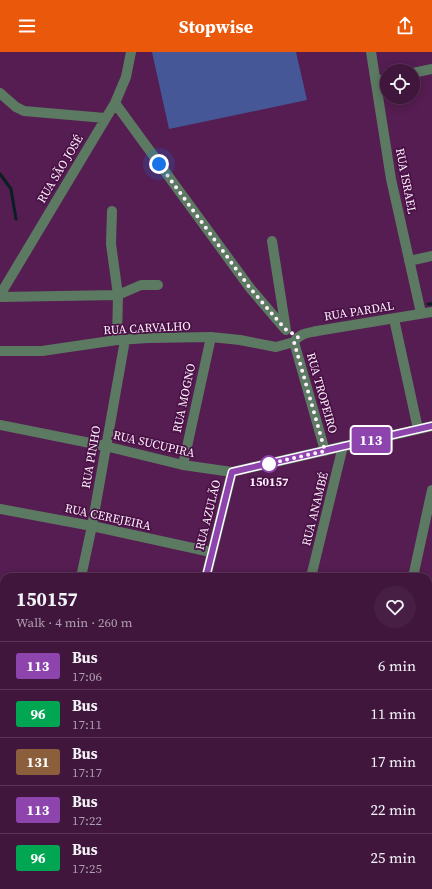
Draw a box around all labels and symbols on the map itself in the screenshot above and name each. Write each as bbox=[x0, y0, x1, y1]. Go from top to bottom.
street label: RUA SÃO JOSÉ bbox=[33, 132, 87, 206]
street label: RUA ISRAEL bbox=[392, 147, 420, 215]
your location bbox=[149, 154, 169, 174]
street label: RUA PARDAL bbox=[323, 298, 395, 324]
street label: RUA CARVALHO bbox=[103, 318, 191, 338]
street label: RUA TROPEIRO bbox=[303, 351, 341, 435]
street label: RUA MOGNO bbox=[169, 362, 199, 434]
street label: RUA PINHO bbox=[78, 424, 104, 490]
street label: RUA SUCUPIRA bbox=[112, 427, 196, 461]
line badge: 113 bbox=[348, 427, 394, 453]
marker: 150157 bbox=[260, 455, 278, 473]
street label: RUA ANAMBÉ bbox=[298, 471, 332, 547]
place label: 150157 bbox=[249, 474, 289, 490]
street label: RUA AZULÃO bbox=[192, 478, 224, 552]
street label: RUA CEREJEIRA bbox=[63, 500, 153, 534]

